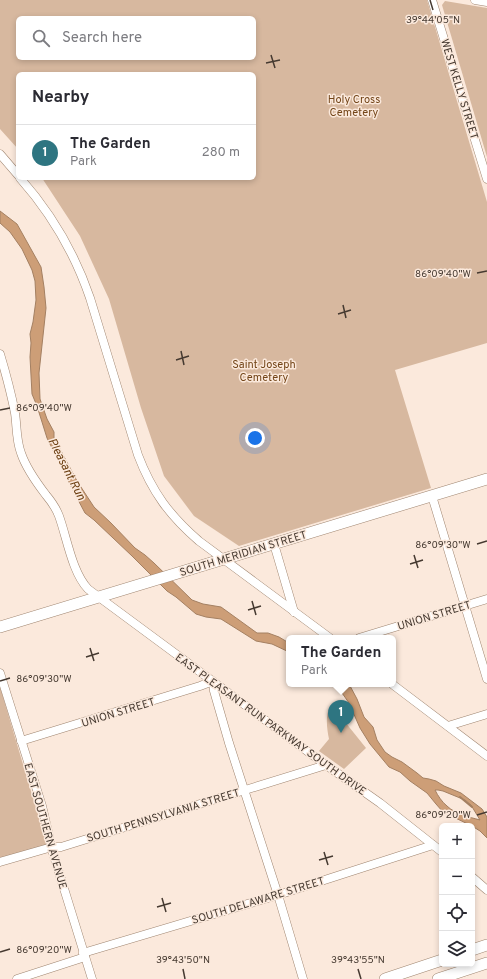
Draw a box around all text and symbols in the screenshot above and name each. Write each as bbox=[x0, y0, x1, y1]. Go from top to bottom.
text: 39°44'05"N bbox=[406, 14, 460, 27]
search box bbox=[16, 16, 256, 60]
icon: search bbox=[30, 27, 52, 49]
text: Search here bbox=[62, 29, 142, 48]
street label: WEST KELLY STREET bbox=[437, 37, 481, 141]
text: Nearby bbox=[32, 87, 89, 109]
park label: Holy Cross Cemetery bbox=[328, 93, 380, 120]
text: The Garden bbox=[70, 135, 151, 154]
text: 1 bbox=[42, 145, 48, 161]
text: 280 m bbox=[202, 145, 240, 161]
text: Park bbox=[70, 154, 97, 170]
text: 86°09'40"W bbox=[415, 268, 471, 281]
park label: Saint Joseph Cemetery bbox=[232, 358, 296, 385]
text: 86°09'40"W bbox=[16, 402, 72, 415]
your location bbox=[245, 428, 265, 448]
water label: Pleasant Run bbox=[44, 436, 89, 504]
street label: SOUTH MERIDIAN STREET bbox=[178, 528, 309, 580]
text: 86°09'30"W bbox=[415, 539, 471, 552]
street label: UNION STREET bbox=[396, 598, 473, 634]
popup bbox=[286, 635, 396, 687]
text: The Garden bbox=[301, 644, 381, 663]
street label: EAST PLEASANT RUN PARKWAY SOUTH DRIVE bbox=[172, 651, 369, 799]
text: Park bbox=[301, 663, 328, 679]
text: 86°09'30"W bbox=[16, 673, 72, 686]
street label: UNION STREET bbox=[80, 695, 157, 731]
pin: 1 bbox=[328, 700, 354, 733]
street label: EAST SOUTHERN AVENUE bbox=[20, 762, 70, 891]
street label: SOUTH PENNSYLVANIA STREET bbox=[85, 786, 242, 846]
text: 86°09'20"W bbox=[415, 809, 471, 822]
map controls bbox=[439, 823, 475, 967]
button: + bbox=[439, 823, 475, 859]
button: − bbox=[439, 859, 475, 895]
street label: SOUTH DELAWARE STREET bbox=[190, 874, 326, 928]
button: locate bbox=[439, 895, 475, 931]
button: layers bbox=[439, 931, 475, 967]
text: 86°09'20"W bbox=[16, 944, 72, 957]
text: 39°43'50"N bbox=[156, 954, 210, 967]
text: 39°43'55"N bbox=[331, 954, 385, 967]

